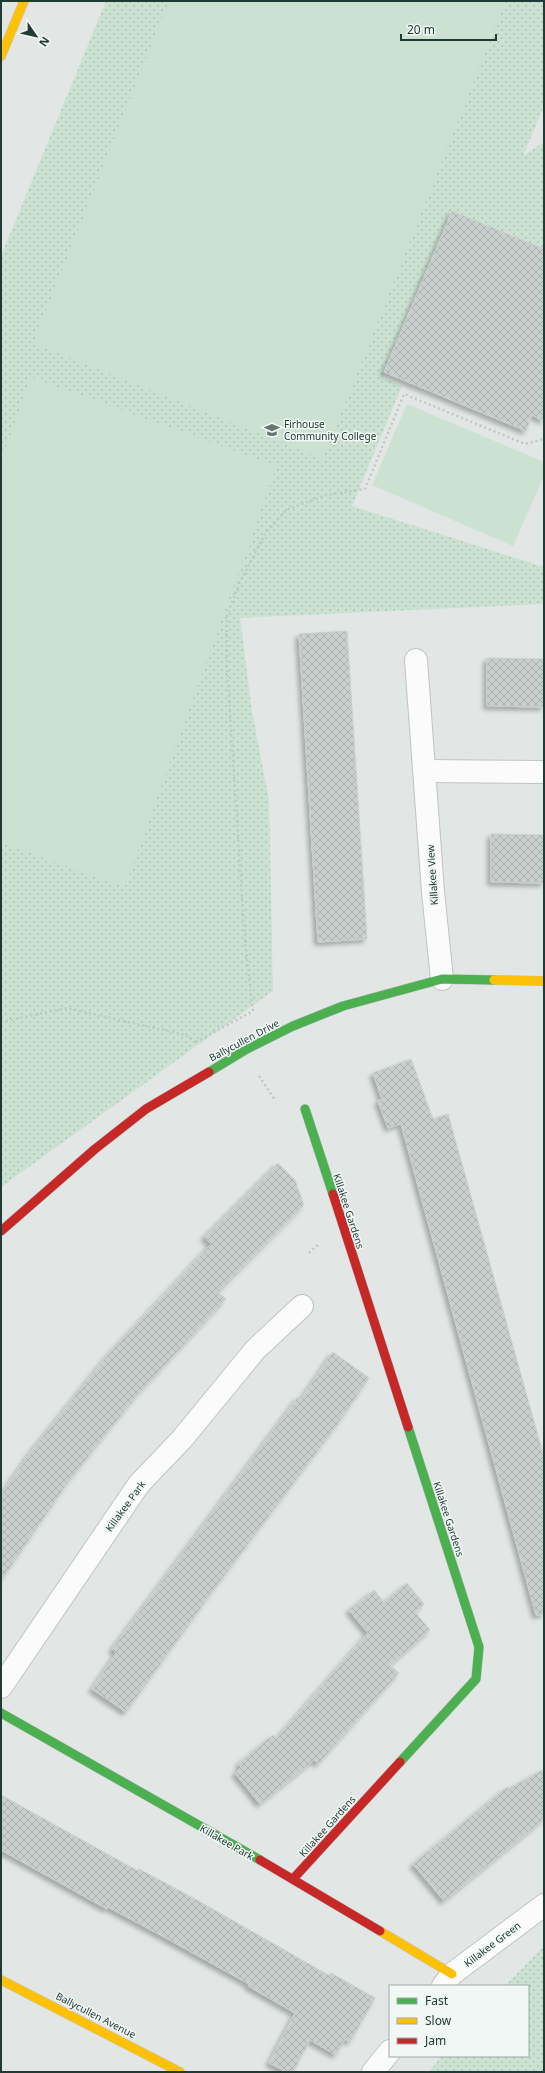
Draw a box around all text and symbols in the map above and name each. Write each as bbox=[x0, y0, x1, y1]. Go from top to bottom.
north arrow bbox=[16, 16, 56, 56]
scale bar bbox=[401, 16, 496, 42]
text: 20 m bbox=[407, 21, 435, 38]
text: N bbox=[36, 34, 53, 50]
place label: Firhouse Community College bbox=[284, 417, 377, 443]
school or university icon: Firhouse Community College bbox=[263, 421, 281, 439]
street label: Killakee View bbox=[423, 844, 441, 906]
street label: Ballycullen Drive bbox=[206, 1015, 282, 1064]
street label: Killakee Gardens bbox=[330, 1172, 368, 1251]
street label: Killakee Park bbox=[102, 1477, 149, 1534]
street label: Killakee Gardens bbox=[430, 1480, 468, 1559]
street label: Killakee Gardens bbox=[296, 1792, 359, 1860]
street label: Killakee Park bbox=[198, 1821, 257, 1863]
street label: Killakee Green bbox=[461, 1918, 523, 1970]
legend bbox=[389, 1985, 529, 2057]
street label: Ballycullen Avenue bbox=[54, 1989, 139, 2041]
text: Fast bbox=[425, 1992, 449, 2009]
text: Slow bbox=[425, 2012, 452, 2029]
text: Jam bbox=[424, 2032, 446, 2049]

